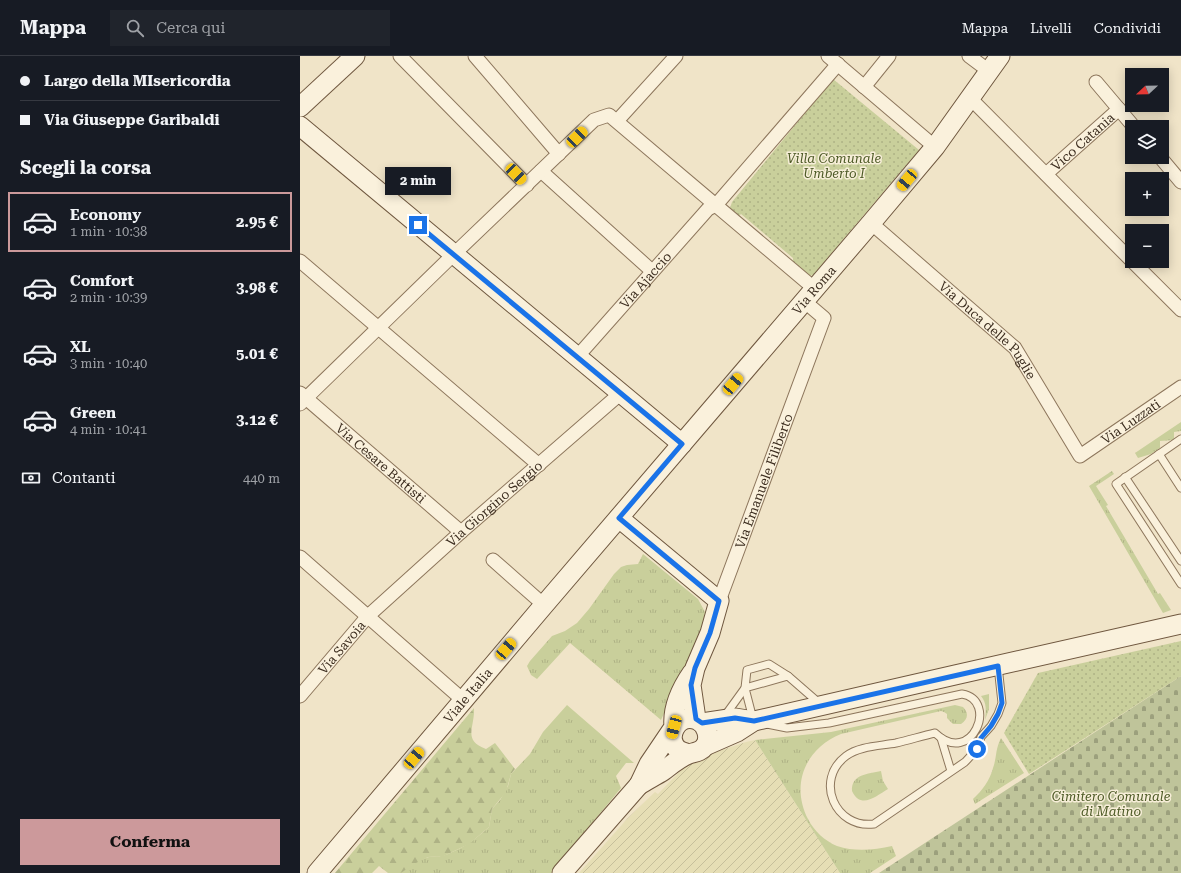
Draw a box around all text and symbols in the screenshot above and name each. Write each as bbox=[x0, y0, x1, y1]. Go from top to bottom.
search box bbox=[110, 10, 390, 46]
text: Mappa bbox=[20, 16, 86, 39]
icon: search bbox=[124, 17, 146, 39]
text: Cerca qui bbox=[156, 19, 225, 37]
text: Mappa bbox=[962, 20, 1008, 36]
text: Livelli bbox=[1030, 20, 1072, 36]
text: Condividi bbox=[1094, 20, 1161, 36]
north arrow bbox=[1125, 68, 1169, 112]
map controls bbox=[1125, 68, 1169, 268]
text: Largo della MIsericordia bbox=[44, 72, 230, 90]
street label: Vico Catania bbox=[1048, 109, 1117, 173]
text: Via Giuseppe Garibaldi bbox=[44, 111, 219, 129]
button: layers bbox=[1125, 120, 1169, 164]
car bbox=[564, 124, 590, 150]
park label: Villa Comunale Umberto I bbox=[787, 151, 881, 181]
text: Scegli la corsa bbox=[20, 157, 151, 178]
car bbox=[503, 161, 529, 187]
callout: 2 min bbox=[385, 167, 451, 195]
car bbox=[895, 167, 919, 193]
button: + bbox=[1125, 172, 1169, 216]
text: 2 min bbox=[400, 173, 436, 188]
icon: car bbox=[22, 204, 58, 240]
text: Economy bbox=[70, 206, 141, 224]
text: 2.95 € bbox=[236, 213, 278, 231]
route end bbox=[409, 216, 427, 234]
text: 1 min · 10:38 bbox=[70, 224, 147, 239]
button: − bbox=[1125, 224, 1169, 268]
street label: Via Ajaccio bbox=[616, 249, 674, 311]
street label: Via Roma bbox=[789, 262, 839, 317]
icon: car bbox=[22, 270, 58, 306]
text: Comfort bbox=[70, 272, 134, 290]
street label: Via Duca delle Puglie bbox=[936, 278, 1039, 382]
text: 3.98 € bbox=[236, 279, 278, 297]
text: 2 min · 10:39 bbox=[70, 290, 147, 305]
icon: car bbox=[22, 336, 58, 372]
text: XL bbox=[70, 338, 91, 356]
text: 5.01 € bbox=[236, 345, 278, 363]
text: 3 min · 10:40 bbox=[70, 356, 147, 371]
car bbox=[721, 371, 745, 397]
street label: Via Luzzati bbox=[1098, 396, 1163, 447]
icon: car bbox=[22, 402, 58, 438]
text: Green bbox=[70, 404, 116, 422]
text: 3.12 € bbox=[236, 411, 278, 429]
street label: Via Emanuele Filiberto bbox=[732, 411, 795, 550]
street label: Via Cesare Battisti bbox=[333, 420, 429, 506]
text: 4 min · 10:41 bbox=[70, 422, 147, 437]
street label: Via Giorgino Sergio bbox=[443, 458, 545, 549]
icon: cash bbox=[20, 467, 42, 489]
text: Contanti bbox=[52, 469, 115, 487]
text: 440 m bbox=[243, 471, 280, 486]
street label: Via Savoia bbox=[315, 618, 368, 677]
car bbox=[494, 636, 518, 662]
street label: Viale Italia bbox=[440, 665, 495, 726]
car bbox=[665, 714, 683, 740]
route start bbox=[968, 740, 986, 758]
car bbox=[402, 745, 426, 771]
park label: Cimitero Comunale di Matino bbox=[1052, 789, 1171, 819]
button: Conferma bbox=[20, 819, 280, 865]

